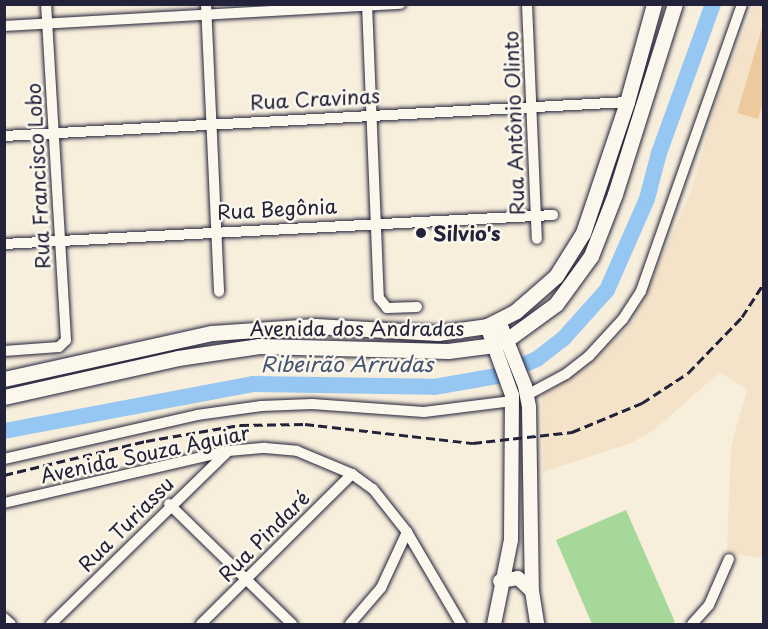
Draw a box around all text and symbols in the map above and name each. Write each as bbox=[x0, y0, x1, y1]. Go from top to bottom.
street label: Rua Antônio Olinto bbox=[499, 30, 529, 216]
street label: Rua Francisco Lobo bbox=[21, 82, 55, 270]
street label: Rua Cravinas bbox=[249, 84, 381, 114]
street label: Rua Begônia bbox=[216, 194, 338, 224]
place label: Silvio's bbox=[433, 221, 501, 245]
marker: Silvio's bbox=[414, 226, 428, 240]
street label: Avenida dos Andradas bbox=[249, 316, 465, 340]
water label: Ribeirão Arrudas bbox=[261, 350, 433, 376]
street label: Avenida Souza Aguiar bbox=[39, 420, 251, 488]
street label: Rua Turiassu bbox=[73, 471, 179, 577]
street label: Rua Pindaré bbox=[213, 485, 315, 587]

